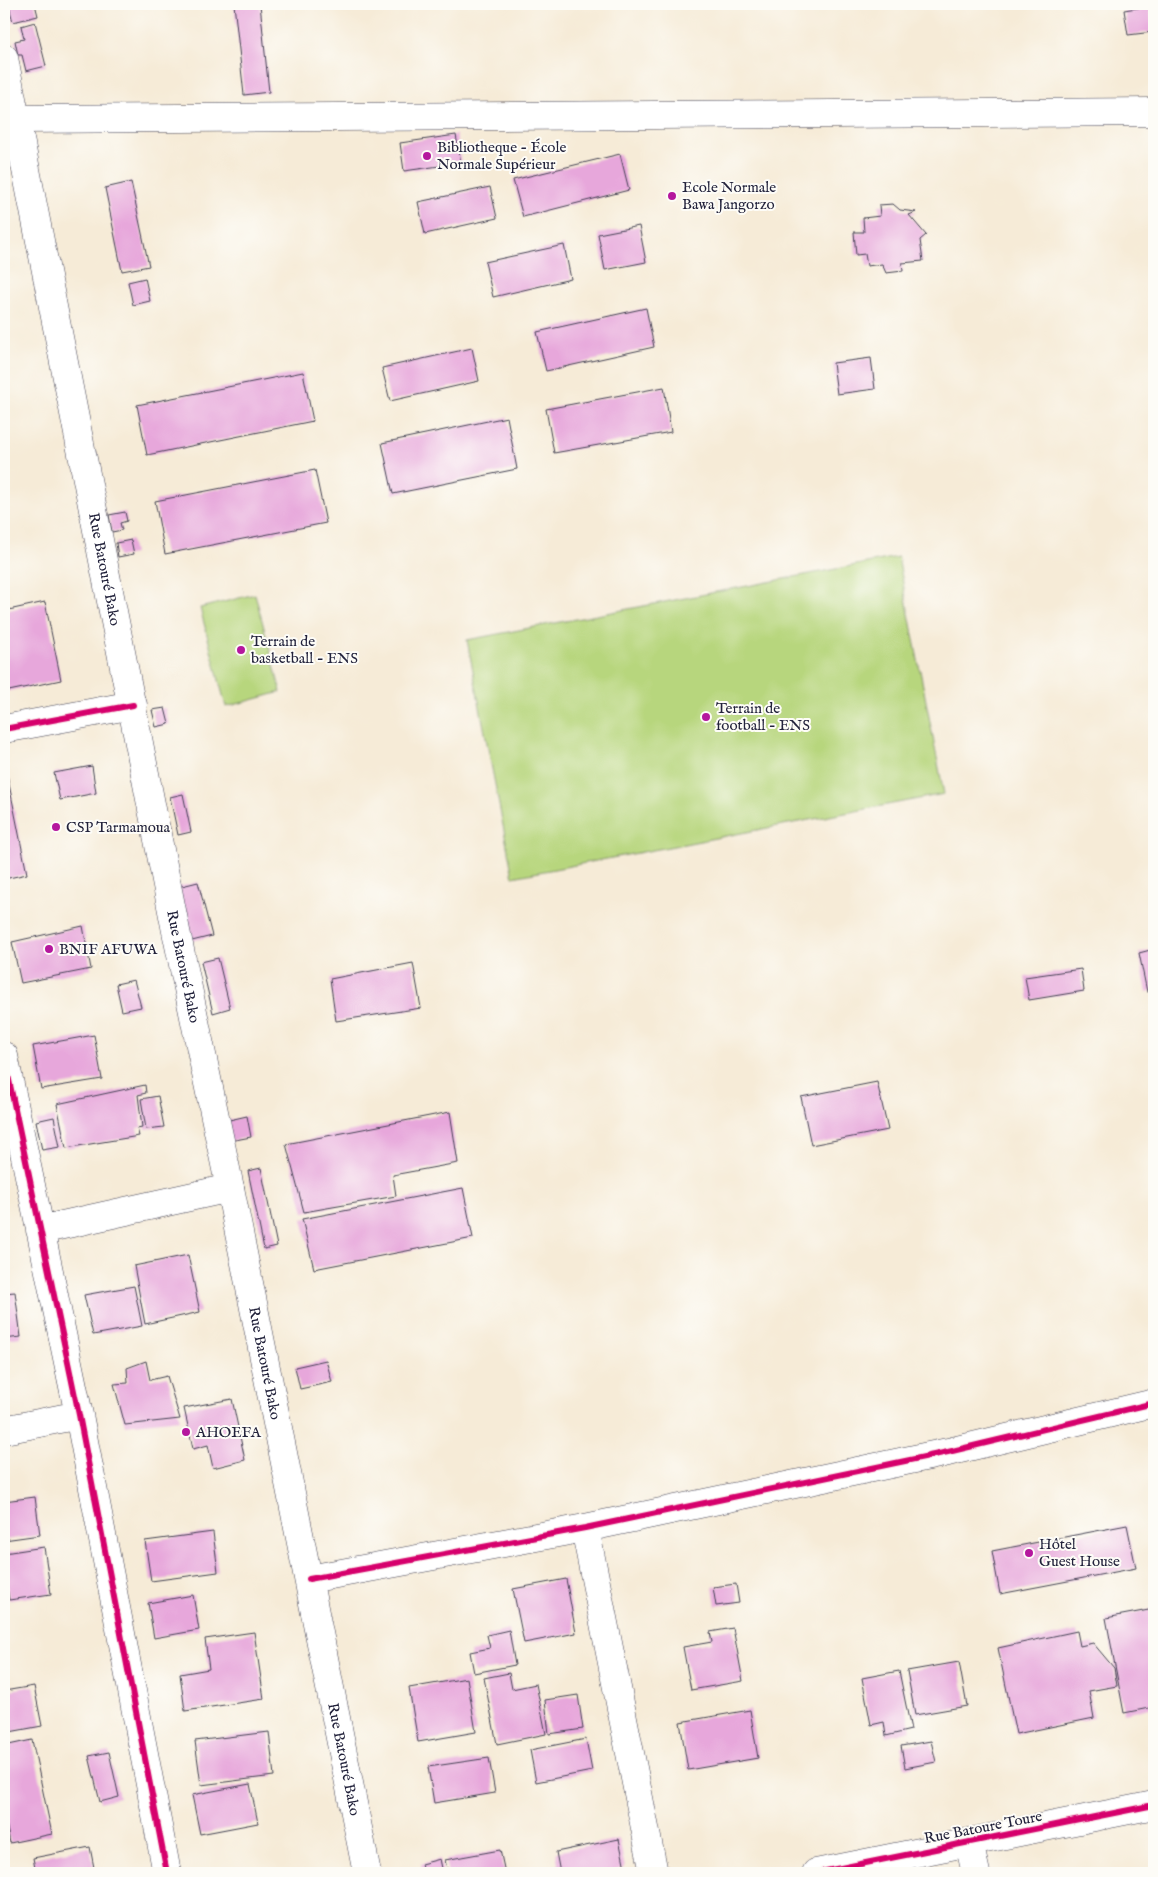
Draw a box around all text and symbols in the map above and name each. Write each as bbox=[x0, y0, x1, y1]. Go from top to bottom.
place label: Bibliotheque - École Normale Supérieur bbox=[437, 138, 566, 174]
marker: Bibliotheque - École Normale Supérieur bbox=[421, 150, 433, 162]
place label: Ecole Normale Bawa Jangorzo bbox=[682, 178, 776, 214]
marker: Ecole Normale Bawa Jangorzo bbox=[666, 190, 678, 202]
street label: Rue Batouré Bako bbox=[84, 511, 125, 627]
place label: Terrain de basketball - ENS bbox=[251, 632, 358, 668]
marker: Terrain de basketball - ENS bbox=[235, 644, 247, 656]
place label: Terrain de football - ENS bbox=[716, 699, 810, 735]
marker: Terrain de football - ENS bbox=[700, 711, 712, 723]
place label: CSP Tarmamoua bbox=[66, 818, 171, 837]
marker: CSP Tarmamoua bbox=[50, 821, 62, 833]
street label: Rue Batouré Bako bbox=[162, 908, 204, 1025]
place label: BNIF AFUWA bbox=[59, 940, 158, 959]
marker: BNIF AFUWA bbox=[43, 943, 55, 955]
street label: Rue Batouré Bako bbox=[244, 1305, 285, 1421]
place label: AHOEFA bbox=[195, 1423, 262, 1442]
marker: AHOEFA bbox=[180, 1426, 192, 1438]
place label: Hôtel Guest House bbox=[1039, 1535, 1120, 1571]
marker: Hôtel Guest House bbox=[1023, 1547, 1035, 1559]
street label: Rue Batouré Bako bbox=[323, 1701, 364, 1818]
street label: Rue Batoure Toure bbox=[922, 1807, 1044, 1848]

